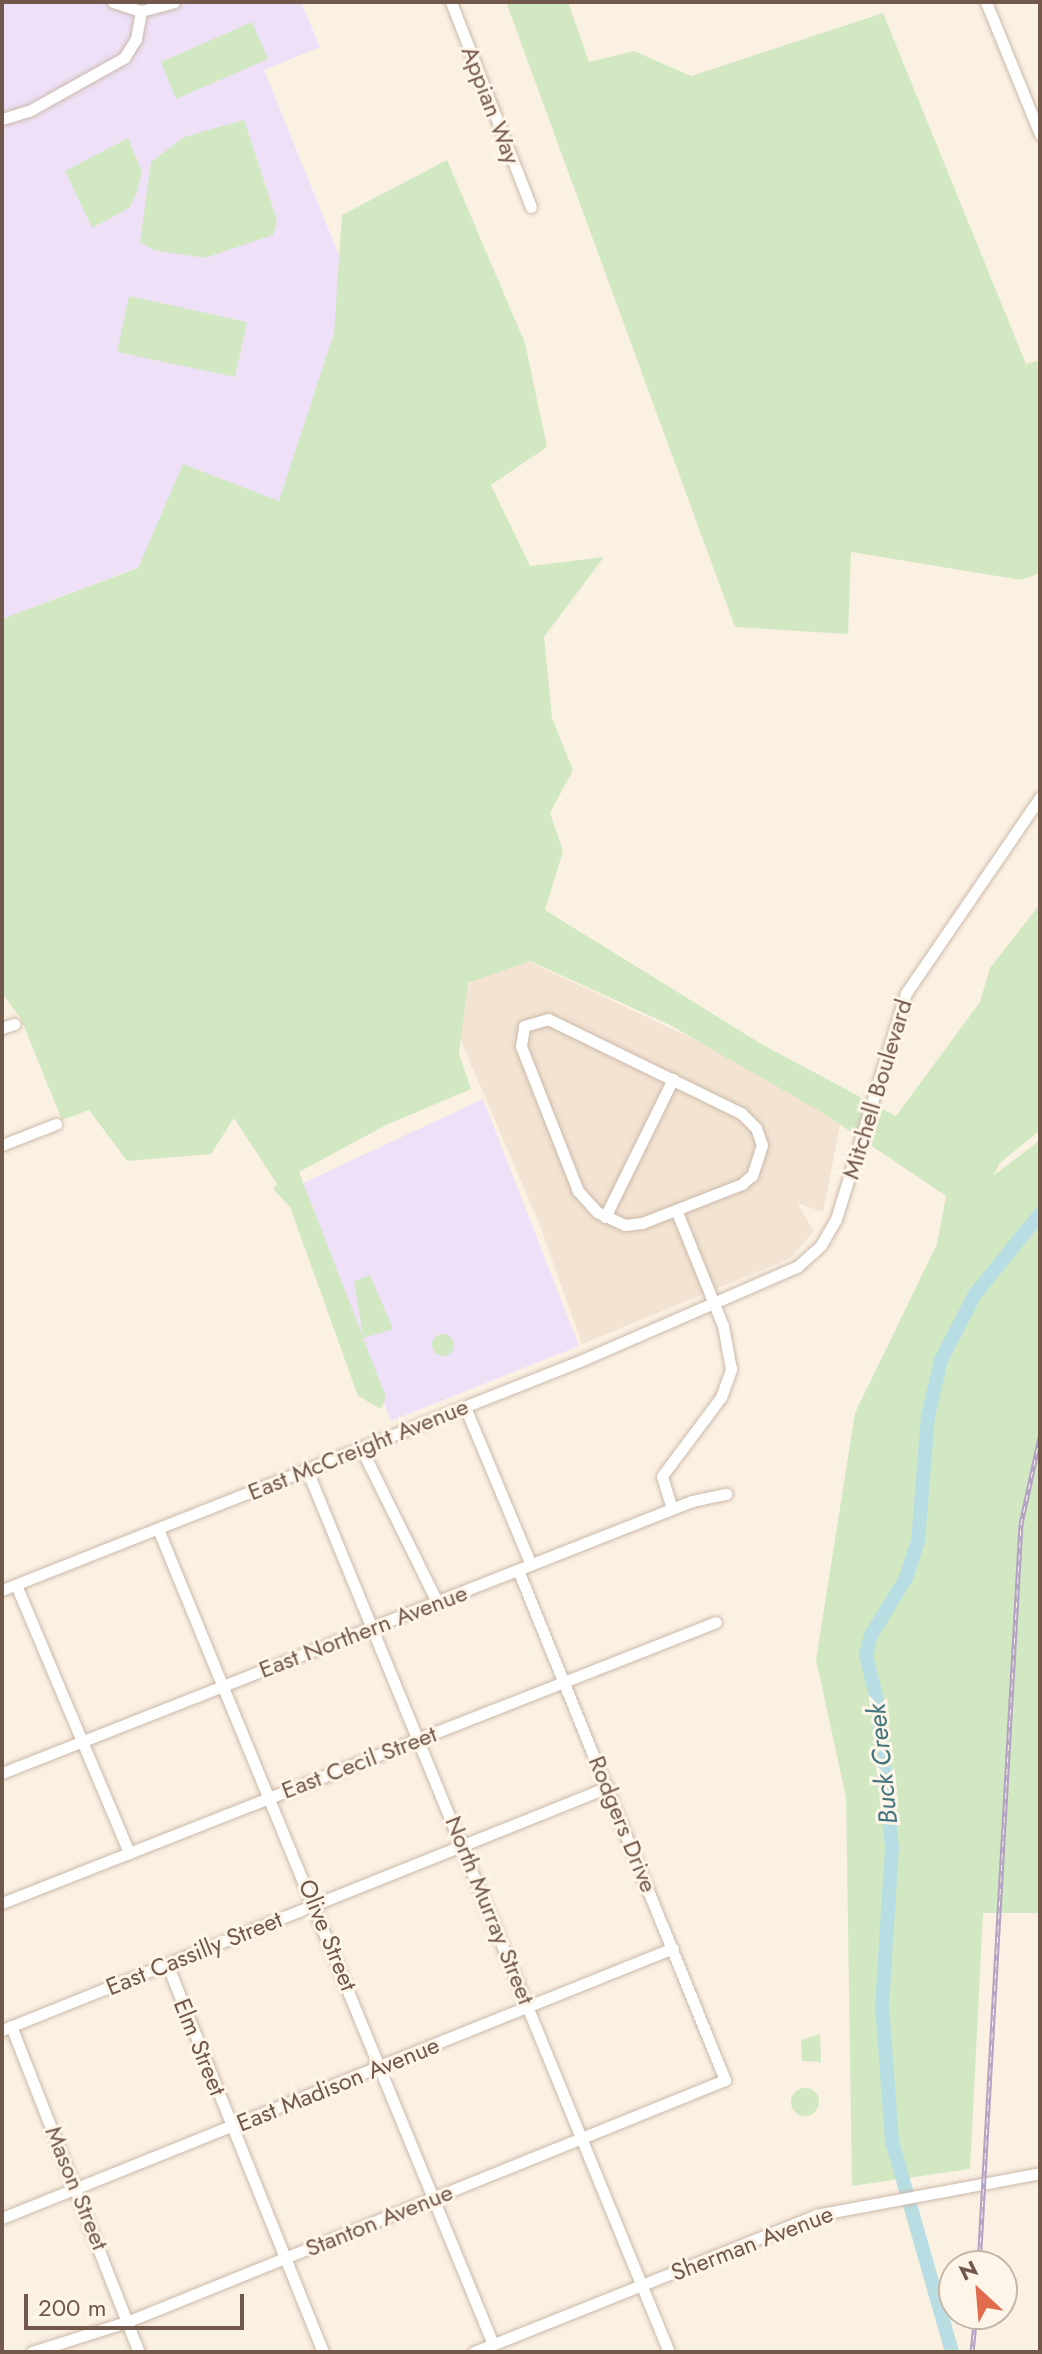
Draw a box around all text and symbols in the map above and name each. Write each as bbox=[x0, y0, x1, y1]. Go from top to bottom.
street label: Appian Way bbox=[455, 42, 527, 168]
street label: Mitchell Boulevard bbox=[836, 995, 918, 1183]
street label: East McCreight Avenue bbox=[244, 1392, 472, 1506]
street label: East Northern Avenue bbox=[255, 1578, 471, 1684]
water label: Buck Creek bbox=[861, 1702, 905, 1826]
street label: East Cecil Street bbox=[277, 1719, 441, 1805]
street label: Rodgers Drive bbox=[583, 1752, 663, 1896]
street label: North Murray Street bbox=[439, 1812, 541, 2008]
street label: Olive Street bbox=[293, 1875, 363, 1995]
street label: East Cassilly Street bbox=[102, 1905, 286, 2001]
street label: Elm Street bbox=[168, 1994, 232, 2100]
street label: East Madison Avenue bbox=[233, 2030, 443, 2138]
street label: Mason Street bbox=[39, 2122, 115, 2254]
street label: Stanton Avenue bbox=[301, 2177, 457, 2263]
street label: Sherman Avenue bbox=[667, 2199, 837, 2287]
north arrow bbox=[938, 2250, 1018, 2330]
text: N bbox=[953, 2252, 983, 2288]
scale bar bbox=[28, 2278, 248, 2328]
text: 200 m bbox=[38, 2290, 106, 2325]

